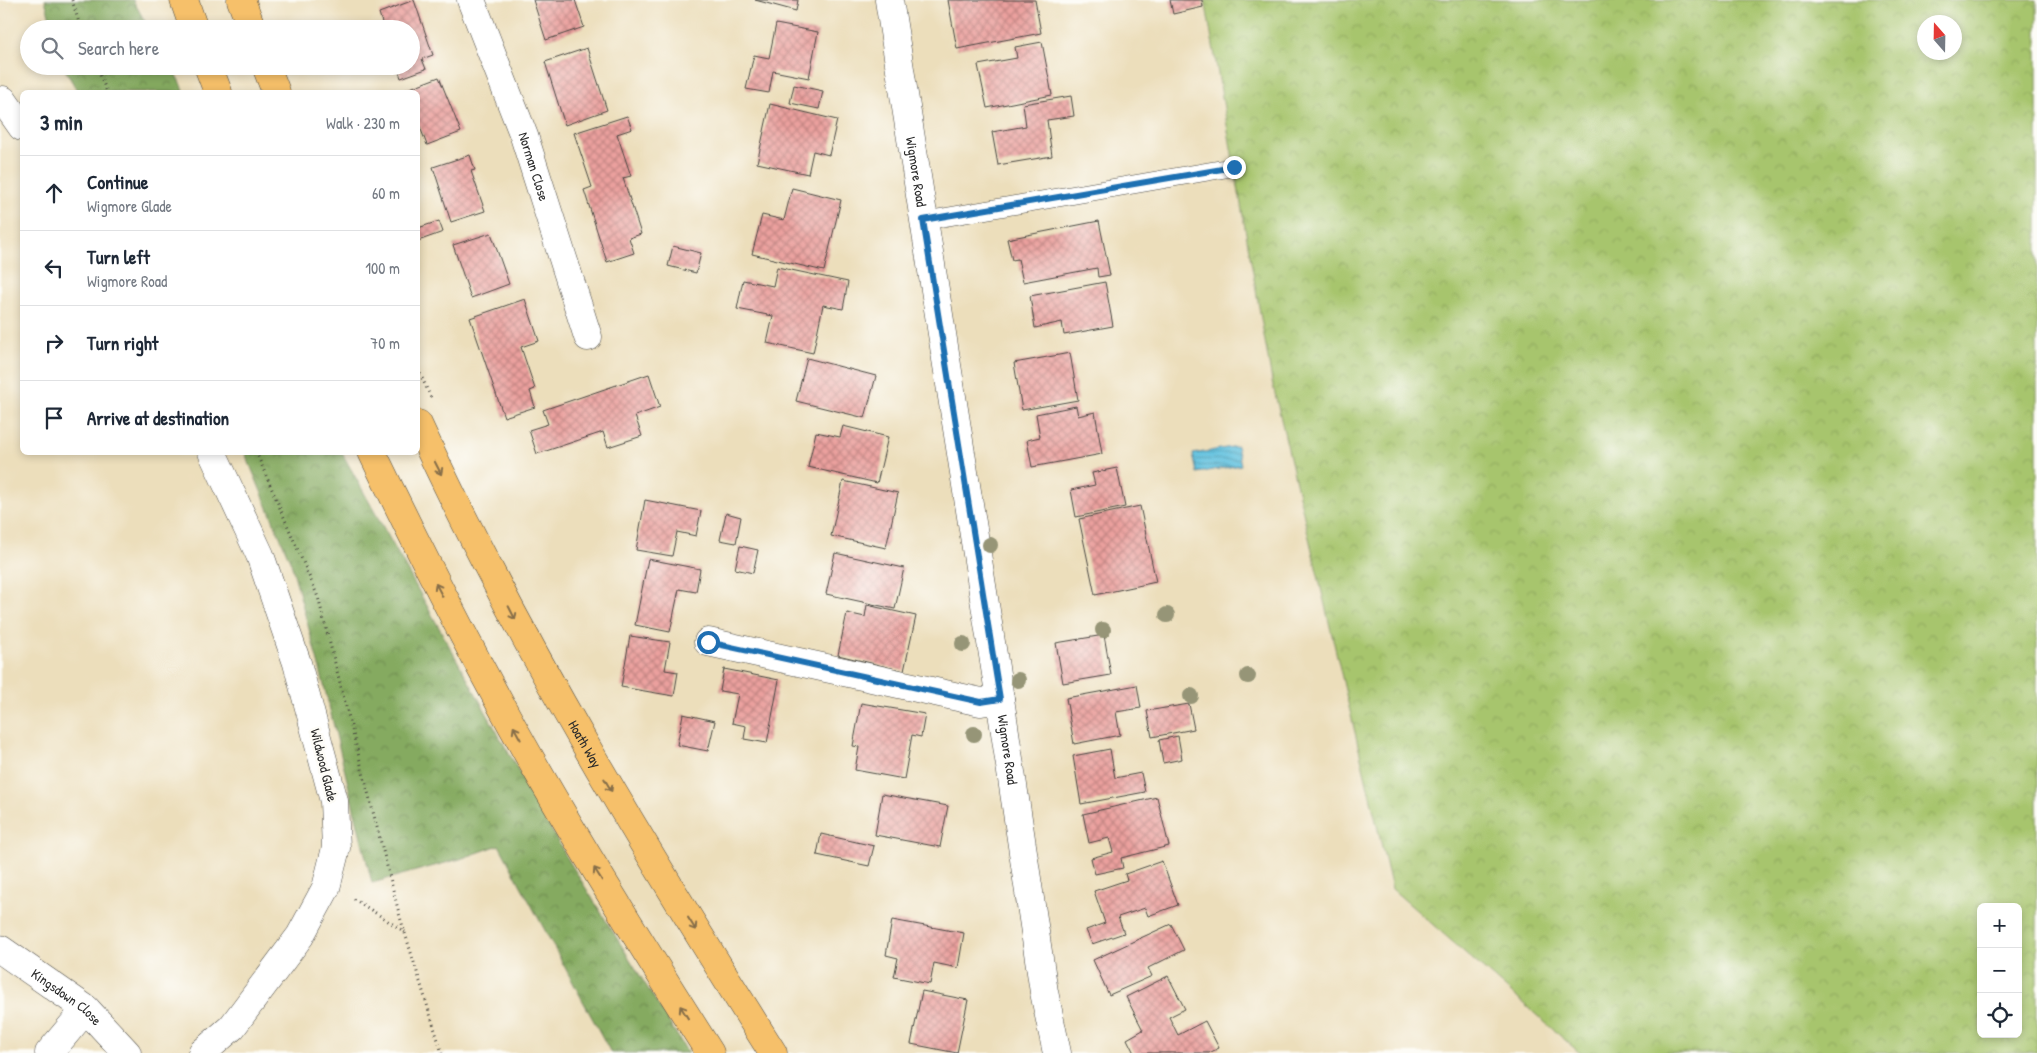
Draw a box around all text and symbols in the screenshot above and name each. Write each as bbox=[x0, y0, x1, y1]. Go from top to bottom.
north arrow bbox=[1917, 15, 1962, 60]
search box bbox=[20, 20, 420, 75]
icon: search bbox=[38, 34, 66, 62]
text: Search here bbox=[78, 35, 159, 61]
text: 3 min bbox=[40, 108, 83, 137]
text: Walk · 230 m bbox=[326, 112, 400, 134]
street label: Norman Close bbox=[514, 130, 554, 204]
street label: Wigmore Road bbox=[902, 136, 932, 209]
route end bbox=[1223, 156, 1246, 179]
text: Continue bbox=[87, 169, 148, 195]
icon: ahead bbox=[40, 179, 68, 207]
text: 60 m bbox=[372, 182, 400, 204]
text: Wigmore Glade bbox=[87, 195, 172, 217]
text: Turn left bbox=[87, 244, 150, 270]
icon: left bbox=[40, 254, 68, 282]
text: 100 m bbox=[365, 257, 400, 279]
text: Wigmore Road bbox=[87, 270, 167, 292]
icon: right bbox=[40, 329, 68, 357]
text: Turn right bbox=[87, 330, 158, 356]
text: 70 m bbox=[370, 332, 400, 354]
icon: arrive bbox=[40, 404, 68, 432]
text: Arrive at destination bbox=[87, 405, 229, 431]
one-way arrow bbox=[434, 460, 443, 475]
one-way arrow bbox=[434, 583, 444, 598]
one-way arrow bbox=[507, 605, 517, 620]
route start bbox=[697, 631, 720, 654]
street label: Wigmore Road bbox=[993, 713, 1023, 786]
street label: Hoath Way bbox=[564, 717, 607, 771]
street label: Wildwood Glade bbox=[306, 727, 343, 804]
one-way arrow bbox=[511, 727, 521, 741]
one-way arrow bbox=[604, 777, 614, 792]
one-way arrow bbox=[592, 867, 602, 881]
map controls bbox=[1977, 903, 2022, 1038]
button: + bbox=[1977, 903, 2022, 948]
one-way arrow bbox=[687, 917, 697, 931]
button: − bbox=[1977, 948, 2022, 993]
street label: Kingsdown Close bbox=[28, 964, 107, 1029]
button: locate bbox=[1977, 993, 2022, 1038]
one-way arrow bbox=[678, 1005, 688, 1019]

